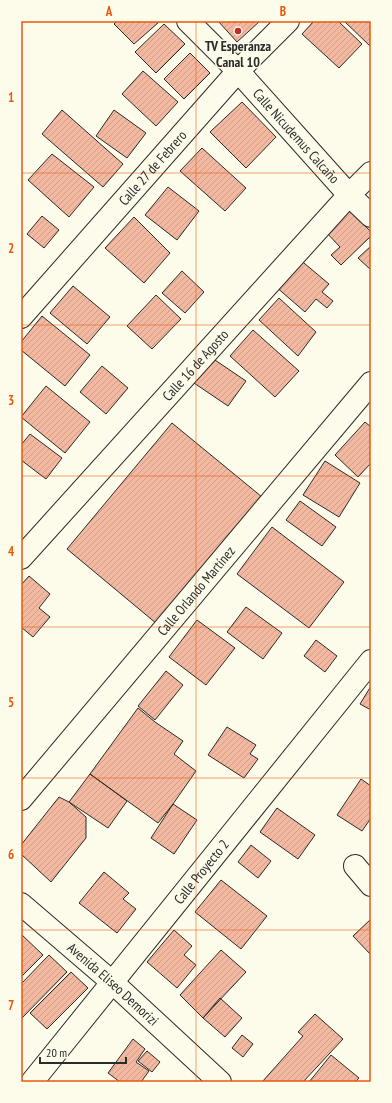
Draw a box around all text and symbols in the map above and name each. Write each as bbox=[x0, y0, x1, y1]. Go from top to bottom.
text: A bbox=[105, 3, 113, 20]
text: B bbox=[280, 3, 286, 20]
marker: TV Esperanza Canal 10 bbox=[233, 26, 243, 36]
place label: TV Esperanza Canal 10 bbox=[205, 37, 271, 71]
street label: Calle Nicudemus Calcaño bbox=[249, 85, 343, 187]
text: 1 bbox=[8, 89, 14, 106]
street label: Calle 27 de Febrero bbox=[115, 126, 191, 209]
text: 2 bbox=[8, 240, 14, 257]
street label: Calle 16 de Agosto bbox=[158, 326, 232, 405]
text: 3 bbox=[8, 392, 14, 409]
street label: Calle Orlando Martínez bbox=[153, 542, 239, 639]
text: 4 bbox=[8, 543, 15, 560]
text: 5 bbox=[8, 694, 14, 711]
street label: Calle Proyecto 2 bbox=[170, 836, 233, 908]
text: 6 bbox=[8, 846, 14, 863]
street label: Avenida Eliseo Demorizi bbox=[64, 939, 162, 1030]
text: 7 bbox=[8, 997, 14, 1014]
scale bar bbox=[40, 1039, 126, 1065]
text: 20 m bbox=[46, 1045, 67, 1060]

